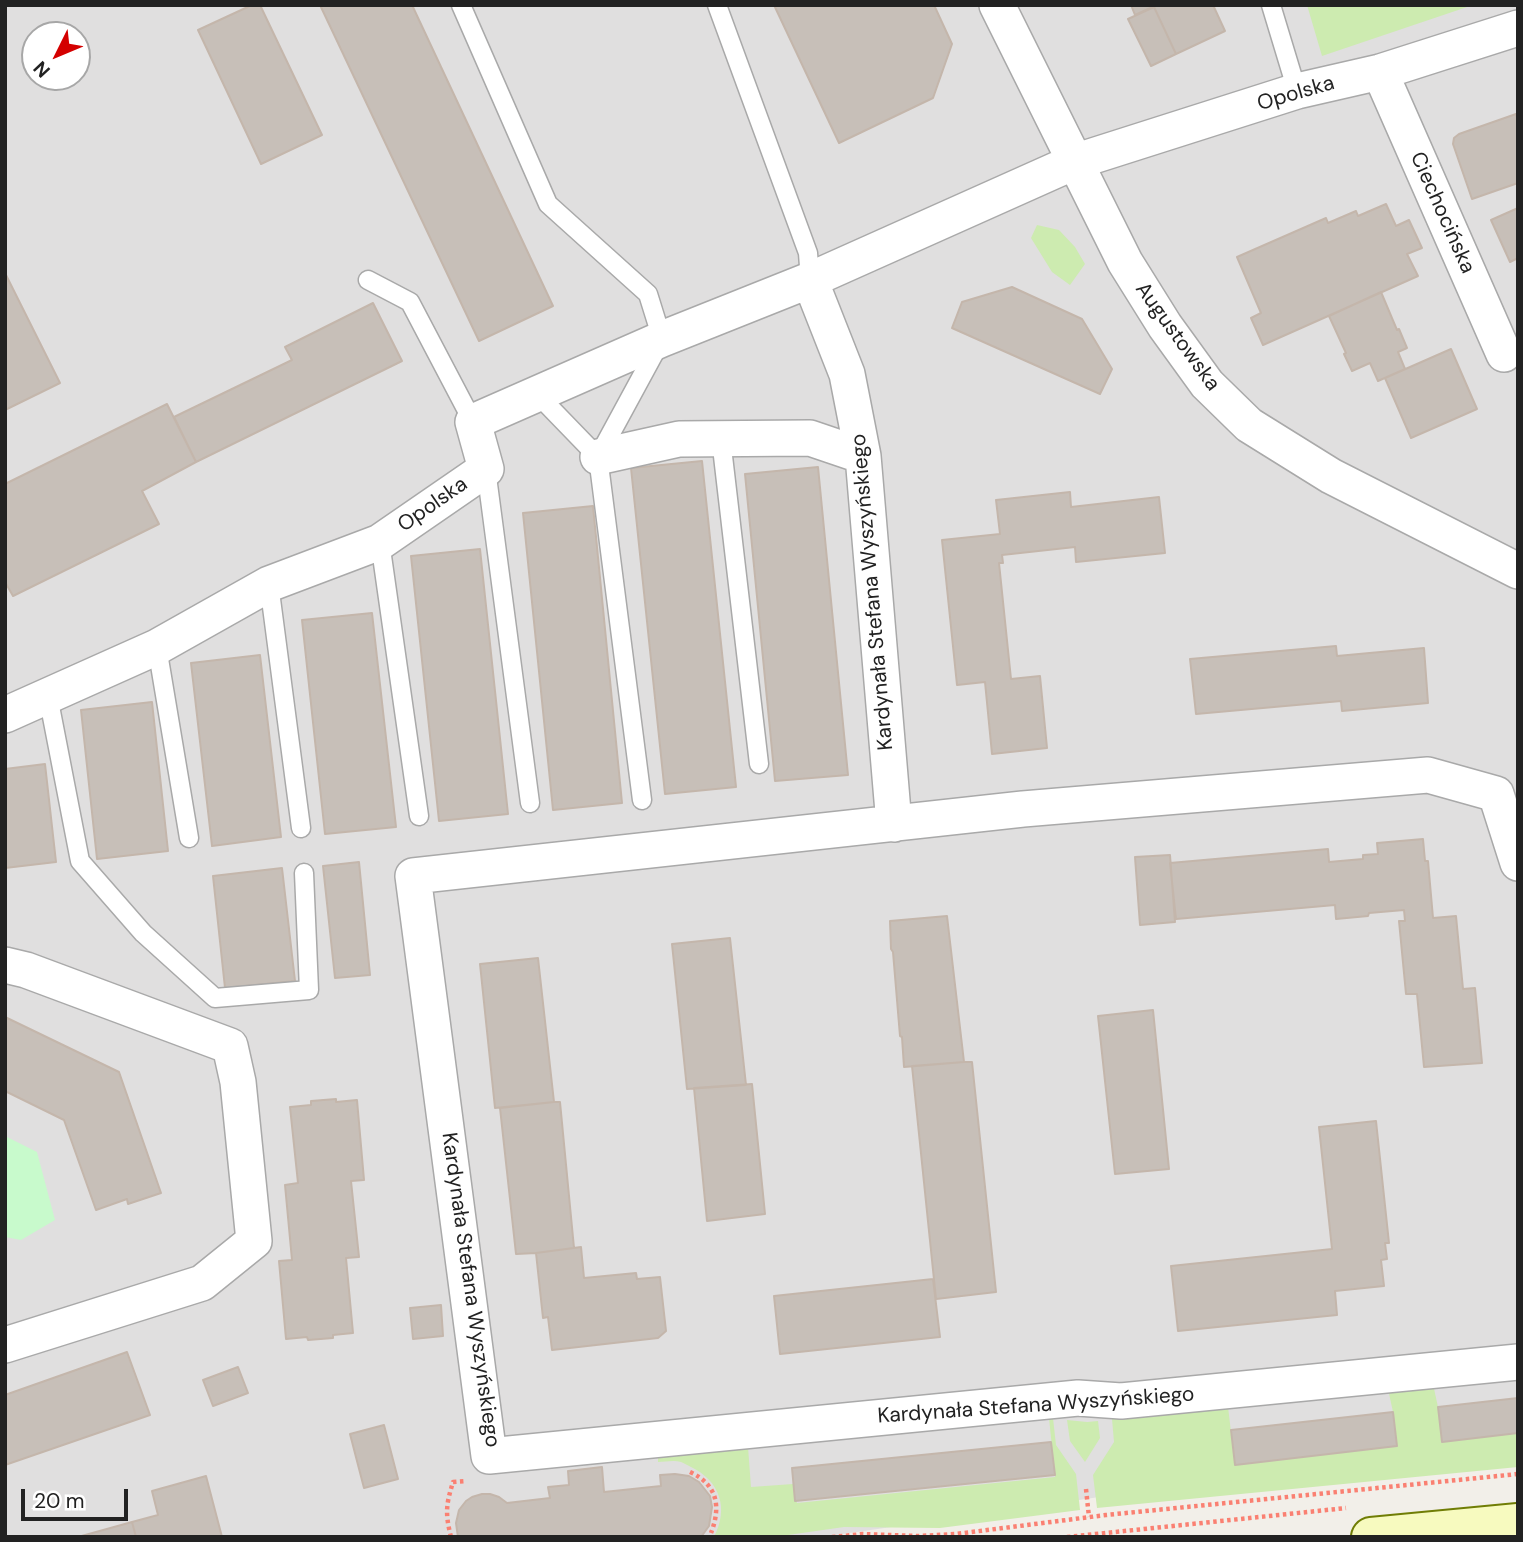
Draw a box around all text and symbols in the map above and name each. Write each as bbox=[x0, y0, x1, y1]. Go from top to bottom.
north arrow bbox=[21, 21, 91, 91]
text: N bbox=[28, 56, 56, 83]
street label: Opolska bbox=[1255, 71, 1337, 117]
street label: Ciechocińska bbox=[1404, 148, 1480, 278]
street label: Augustowska bbox=[1129, 278, 1225, 396]
street label: Kardynała Stefana Wyszyńskiego bbox=[847, 433, 899, 751]
street label: Opolska bbox=[393, 472, 473, 538]
street label: Kardynała Stefana Wyszyńskiego bbox=[435, 1131, 505, 1449]
street label: Kardynała Stefana Wyszyńskiego bbox=[877, 1382, 1195, 1430]
scale bar bbox=[24, 1476, 131, 1520]
text: 20 m bbox=[34, 1487, 85, 1515]

